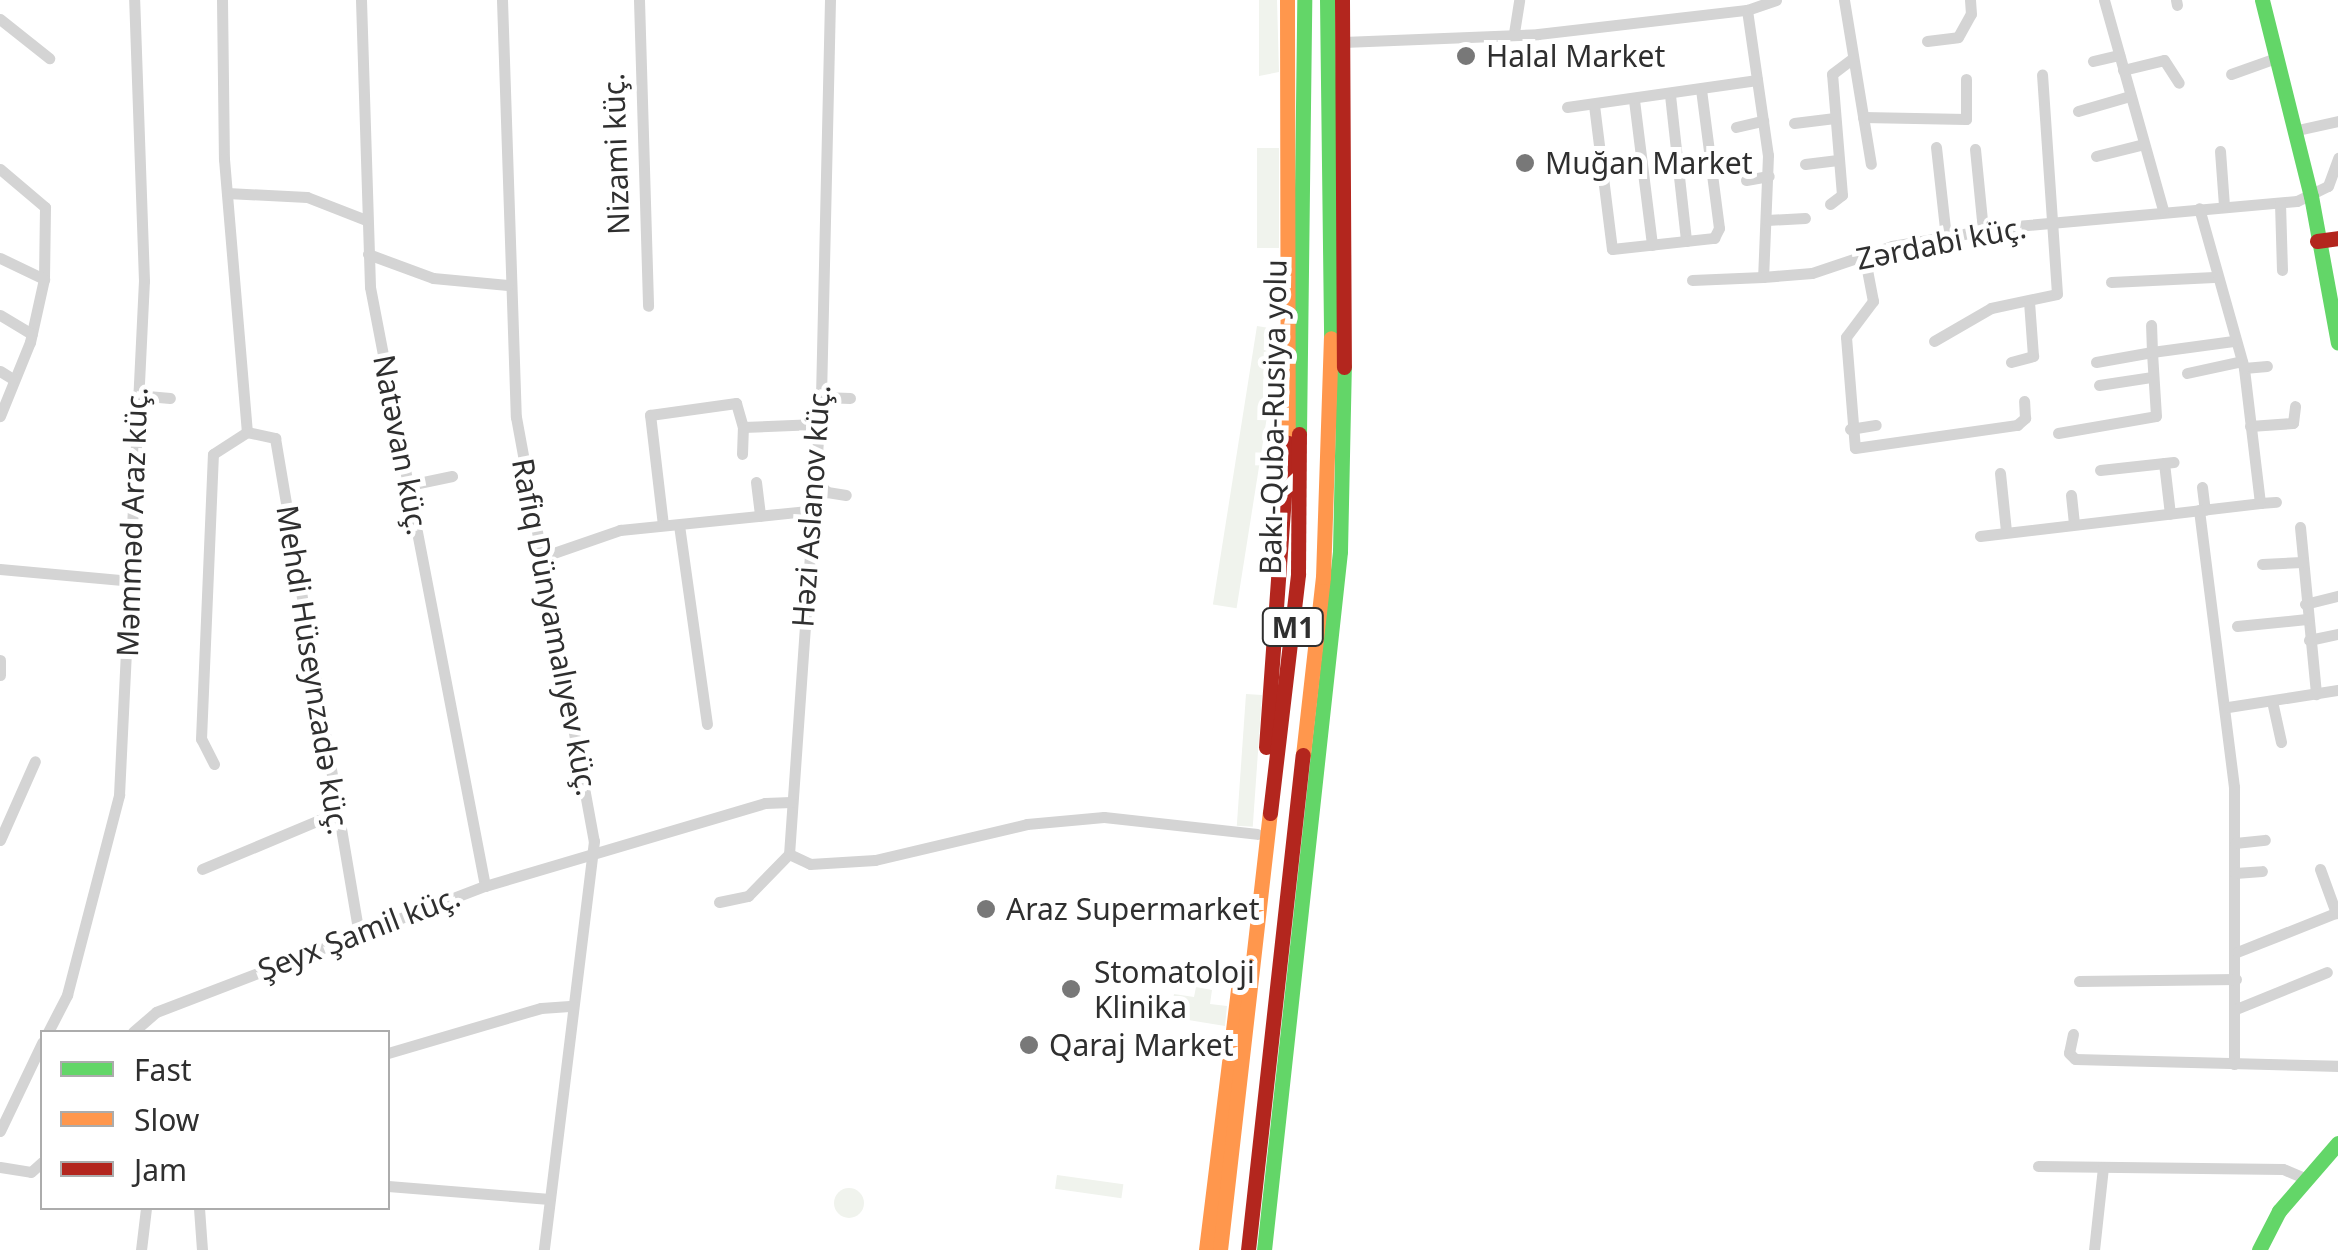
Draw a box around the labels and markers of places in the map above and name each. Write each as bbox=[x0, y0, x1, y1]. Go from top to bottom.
place label: Halal Market bbox=[1486, 38, 1665, 74]
marker: Halal Market bbox=[1455, 45, 1477, 67]
place label: Muğan Market bbox=[1545, 145, 1753, 181]
marker: Muğan Market bbox=[1514, 152, 1536, 174]
place label: Araz Supermarket bbox=[1006, 891, 1259, 927]
marker: Araz Supermarket bbox=[975, 898, 997, 920]
place label: Stomatoloji Klinika bbox=[1094, 954, 1255, 1024]
marker: Stomatoloji Klinika bbox=[1058, 976, 1084, 1002]
place label: Qaraj Market bbox=[1049, 1027, 1234, 1063]
marker: Qaraj Market bbox=[1018, 1034, 1040, 1056]

